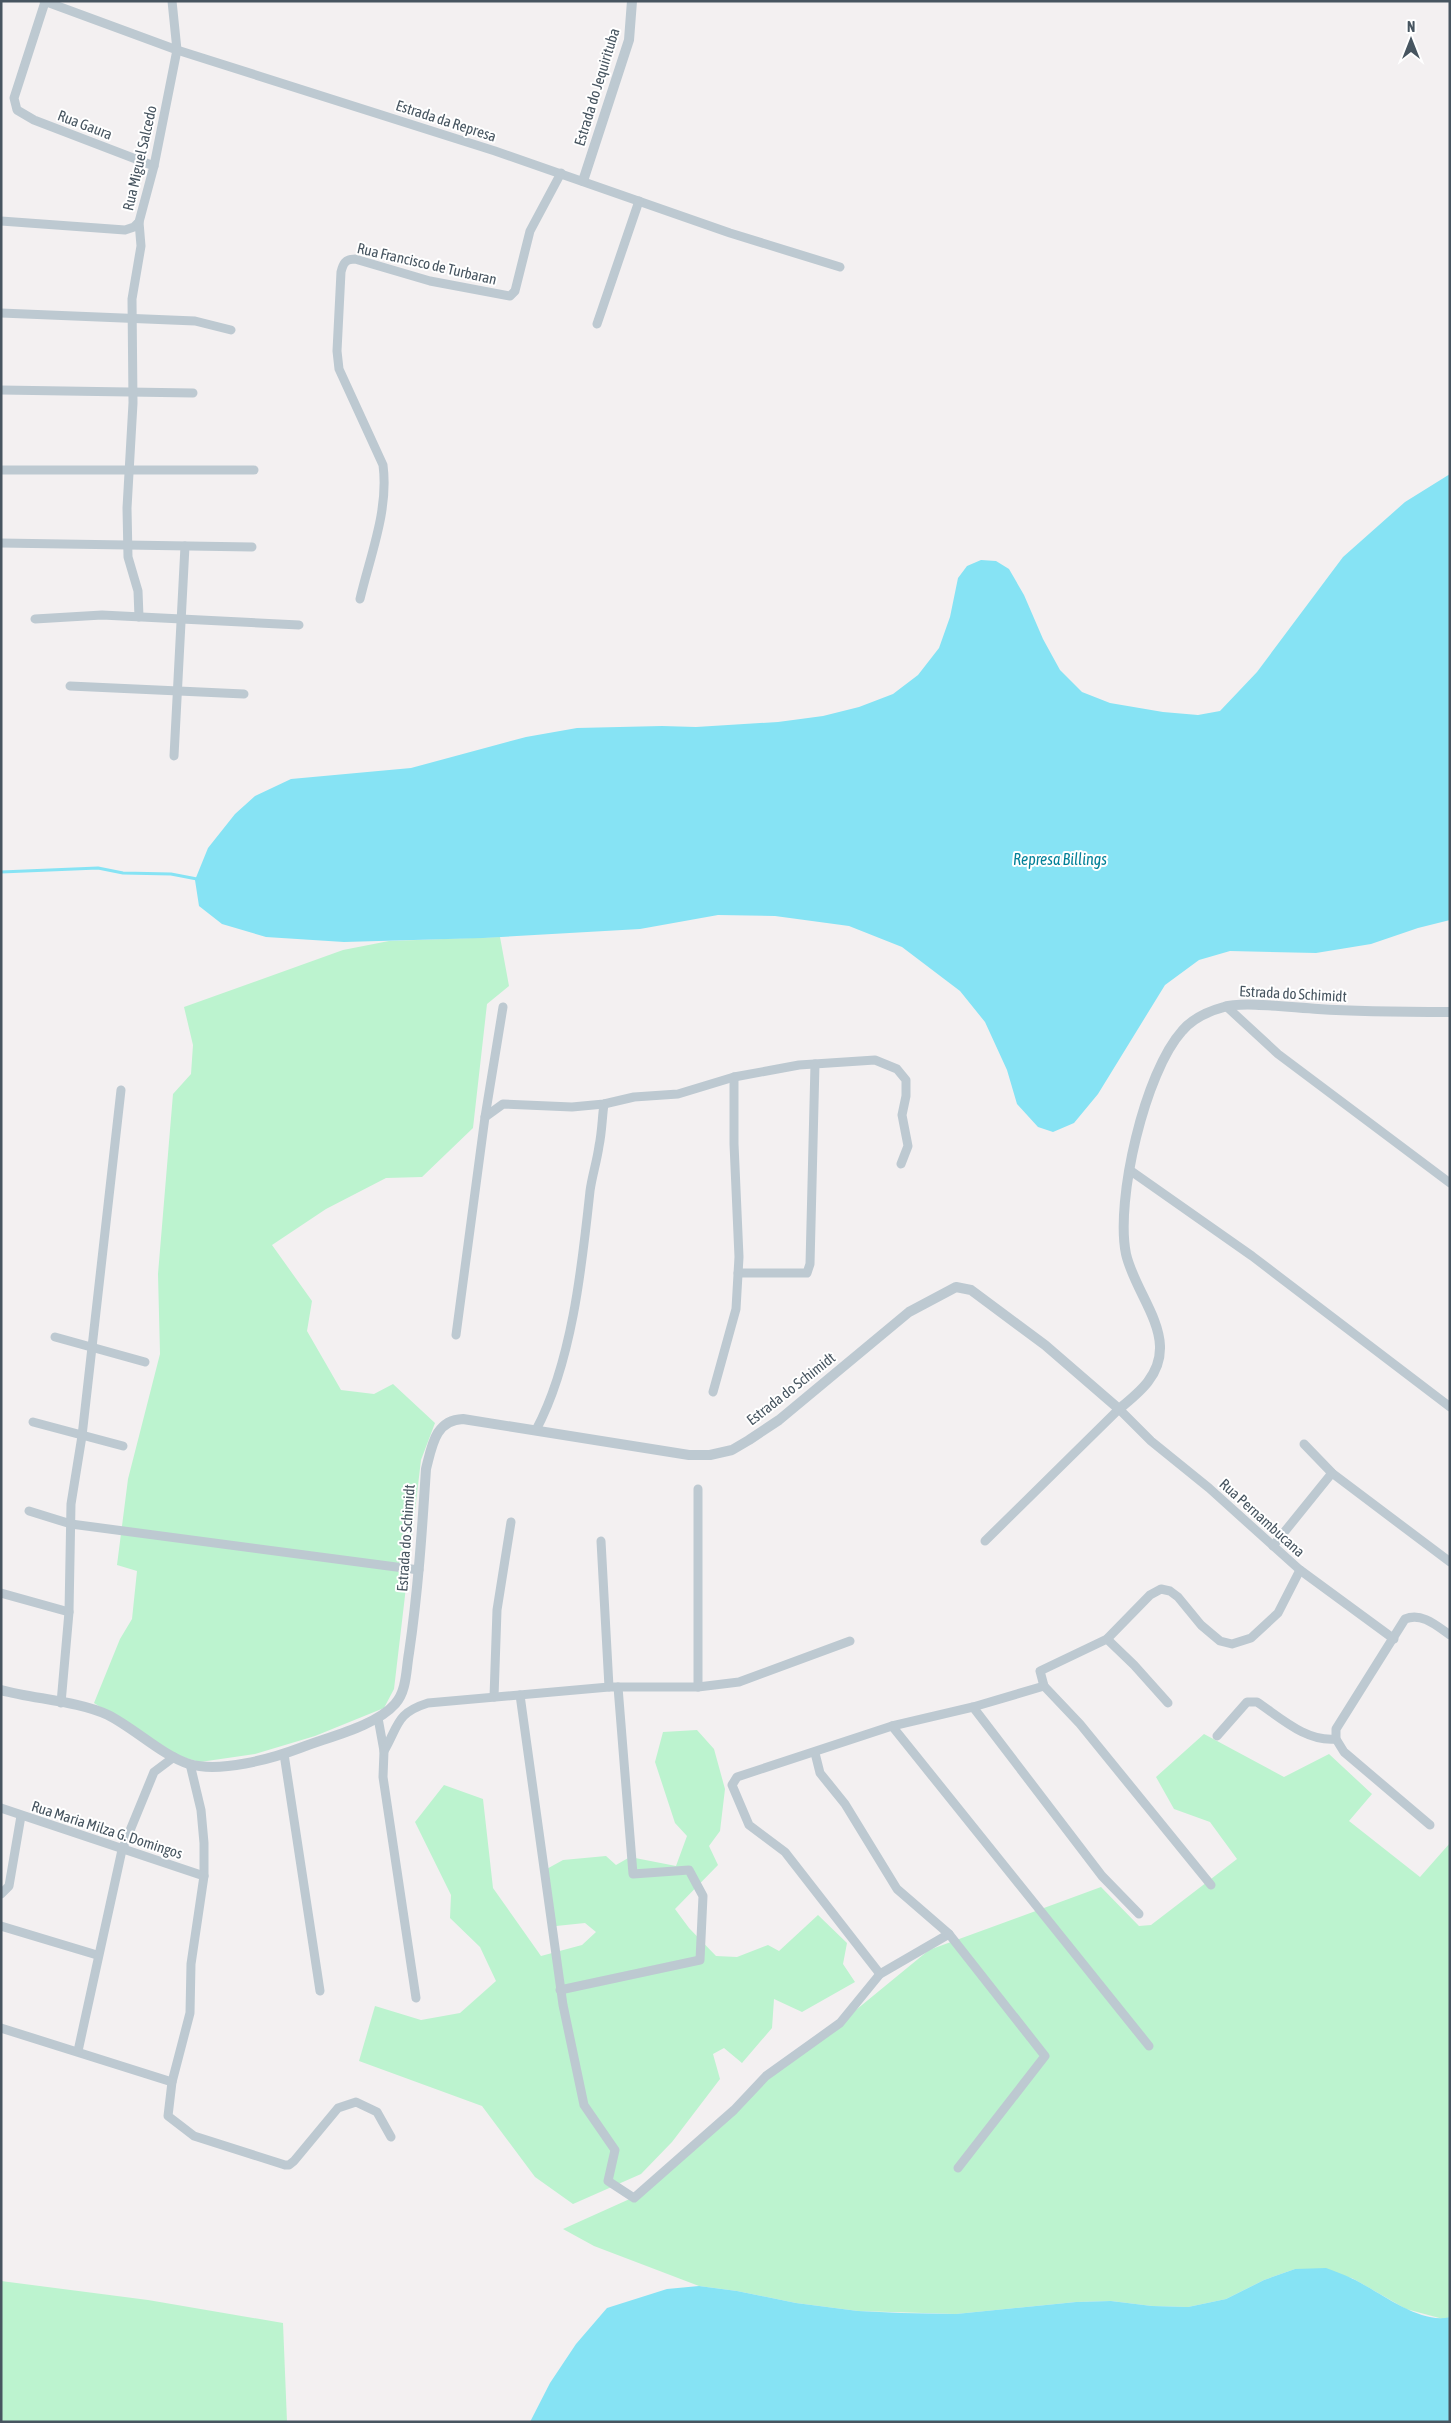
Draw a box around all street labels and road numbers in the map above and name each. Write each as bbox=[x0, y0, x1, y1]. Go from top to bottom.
street label: Estrada do Jequirituba bbox=[571, 26, 623, 148]
street label: Estrada da Represa bbox=[394, 96, 498, 145]
street label: Rua Miguel Salcedo bbox=[119, 104, 160, 212]
street label: Rua Gaura bbox=[56, 106, 115, 143]
street label: Rua Francisco de Turbaran bbox=[356, 239, 499, 288]
street label: Estrada do Schimidt bbox=[1239, 982, 1347, 1005]
street label: Estrada do Schimidt bbox=[743, 1349, 838, 1428]
street label: Rua Pernambucana bbox=[1216, 1475, 1308, 1560]
street label: Estrada do Schimidt bbox=[393, 1484, 418, 1592]
street label: Rua Maria Milza G. Domingos bbox=[30, 1797, 185, 1862]

